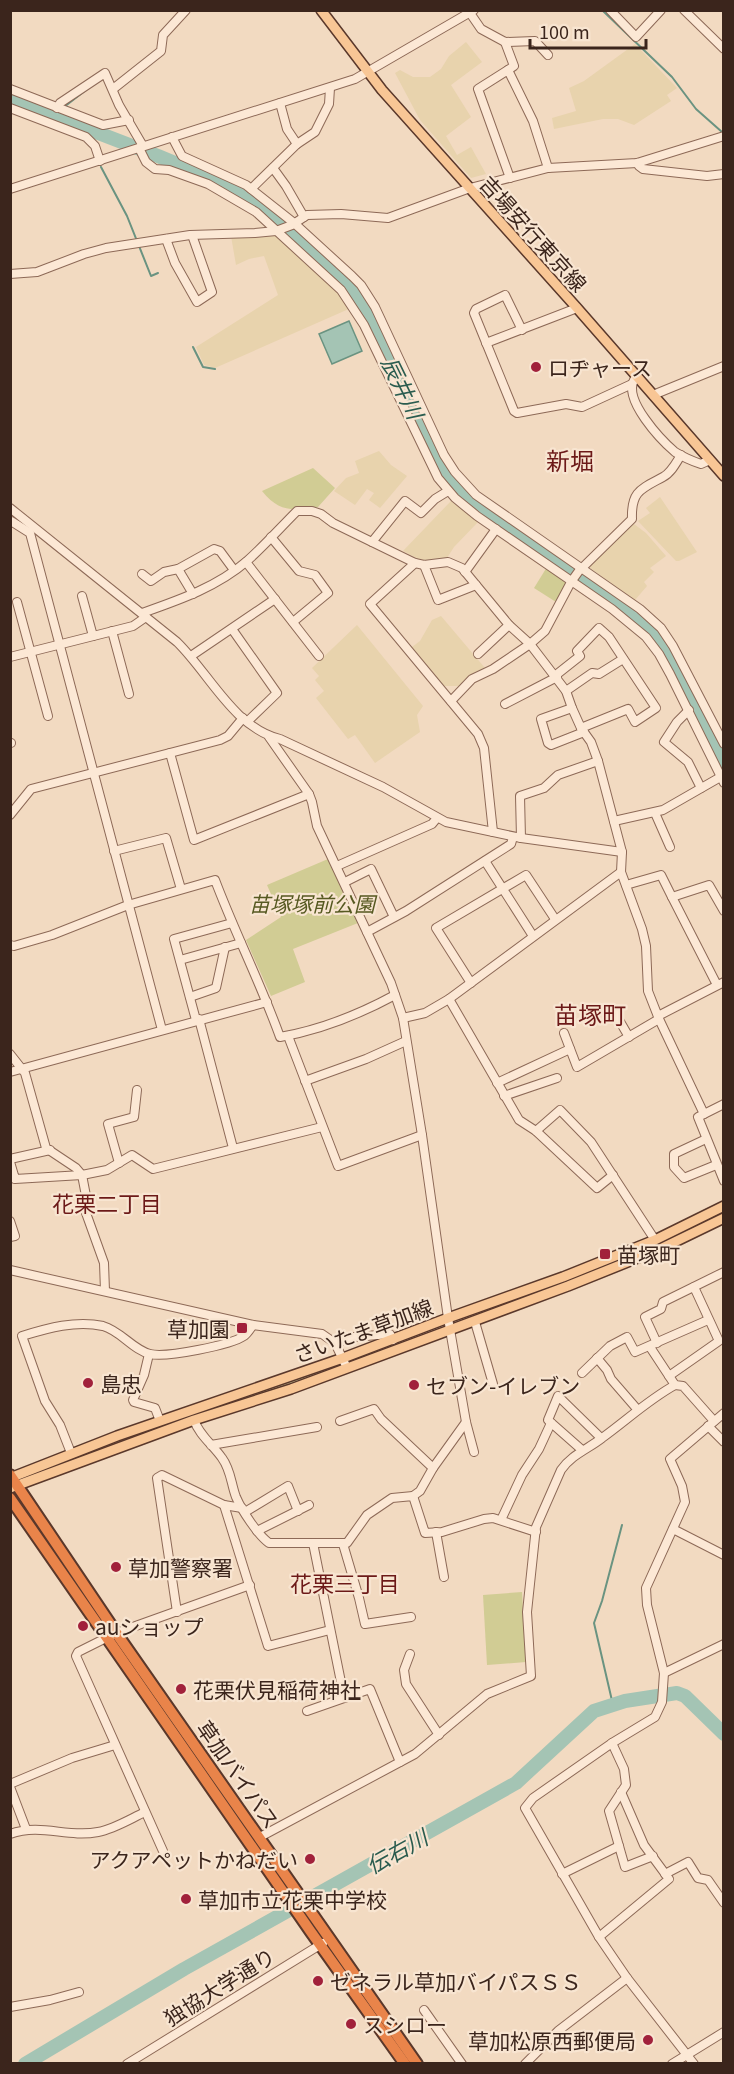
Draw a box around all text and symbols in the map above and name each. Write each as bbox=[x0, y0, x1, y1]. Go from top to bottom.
scale bar bbox=[530, 12, 646, 50]
text: 100 m bbox=[539, 18, 590, 44]
street label: 吉場安行東京線 bbox=[474, 168, 594, 298]
water label: 辰井川 bbox=[375, 350, 434, 425]
place label: ロヂャース bbox=[548, 352, 652, 382]
marker: ロヂャース bbox=[529, 360, 543, 374]
district label: 新堀 bbox=[546, 442, 594, 477]
park label: 苗塚塚前公園 bbox=[249, 888, 378, 918]
district label: 苗塚町 bbox=[554, 996, 626, 1031]
district label: 花栗二丁目 bbox=[52, 1186, 162, 1218]
place label: 苗塚町 bbox=[617, 1239, 680, 1269]
marker: 苗塚町 bbox=[598, 1247, 612, 1261]
street label: さいたま草加線 bbox=[289, 1291, 437, 1369]
place label: 草加園 bbox=[167, 1313, 230, 1343]
marker: 草加園 bbox=[235, 1321, 249, 1335]
place label: 島忠 bbox=[100, 1368, 142, 1398]
place label: セブン-イレブン bbox=[426, 1370, 580, 1400]
marker: 島忠 bbox=[81, 1376, 95, 1390]
marker: セブン-イレブン bbox=[407, 1378, 421, 1392]
place label: 草加警察署 bbox=[128, 1552, 233, 1582]
marker: 草加警察署 bbox=[109, 1560, 123, 1574]
district label: 花栗三丁目 bbox=[290, 1566, 400, 1598]
place label: auショップ bbox=[95, 1611, 204, 1641]
marker: auショップ bbox=[76, 1619, 90, 1633]
place label: 花栗伏見稲荷神社 bbox=[193, 1674, 361, 1704]
marker: 花栗伏見稲荷神社 bbox=[174, 1682, 188, 1696]
street label: 草加バイパス bbox=[191, 1714, 287, 1834]
water label: 伝右川 bbox=[359, 1819, 434, 1880]
place label: アクアペットかねだい bbox=[89, 1844, 298, 1874]
marker: アクアペットかねだい bbox=[303, 1852, 317, 1866]
place label: 草加市立花栗中学校 bbox=[198, 1884, 387, 1914]
marker: 草加市立花栗中学校 bbox=[179, 1892, 193, 1906]
street label: 独協大学通り bbox=[158, 1940, 280, 2032]
place label: ゼネラル草加バイパスＳＳ bbox=[330, 1966, 582, 1996]
marker: ゼネラル草加バイパスＳＳ bbox=[311, 1974, 325, 1988]
place label: スシロー bbox=[363, 2009, 447, 2039]
marker: スシロー bbox=[344, 2017, 358, 2031]
place label: 草加松原西郵便局 bbox=[468, 2025, 636, 2055]
marker: 草加松原西郵便局 bbox=[641, 2033, 655, 2047]

